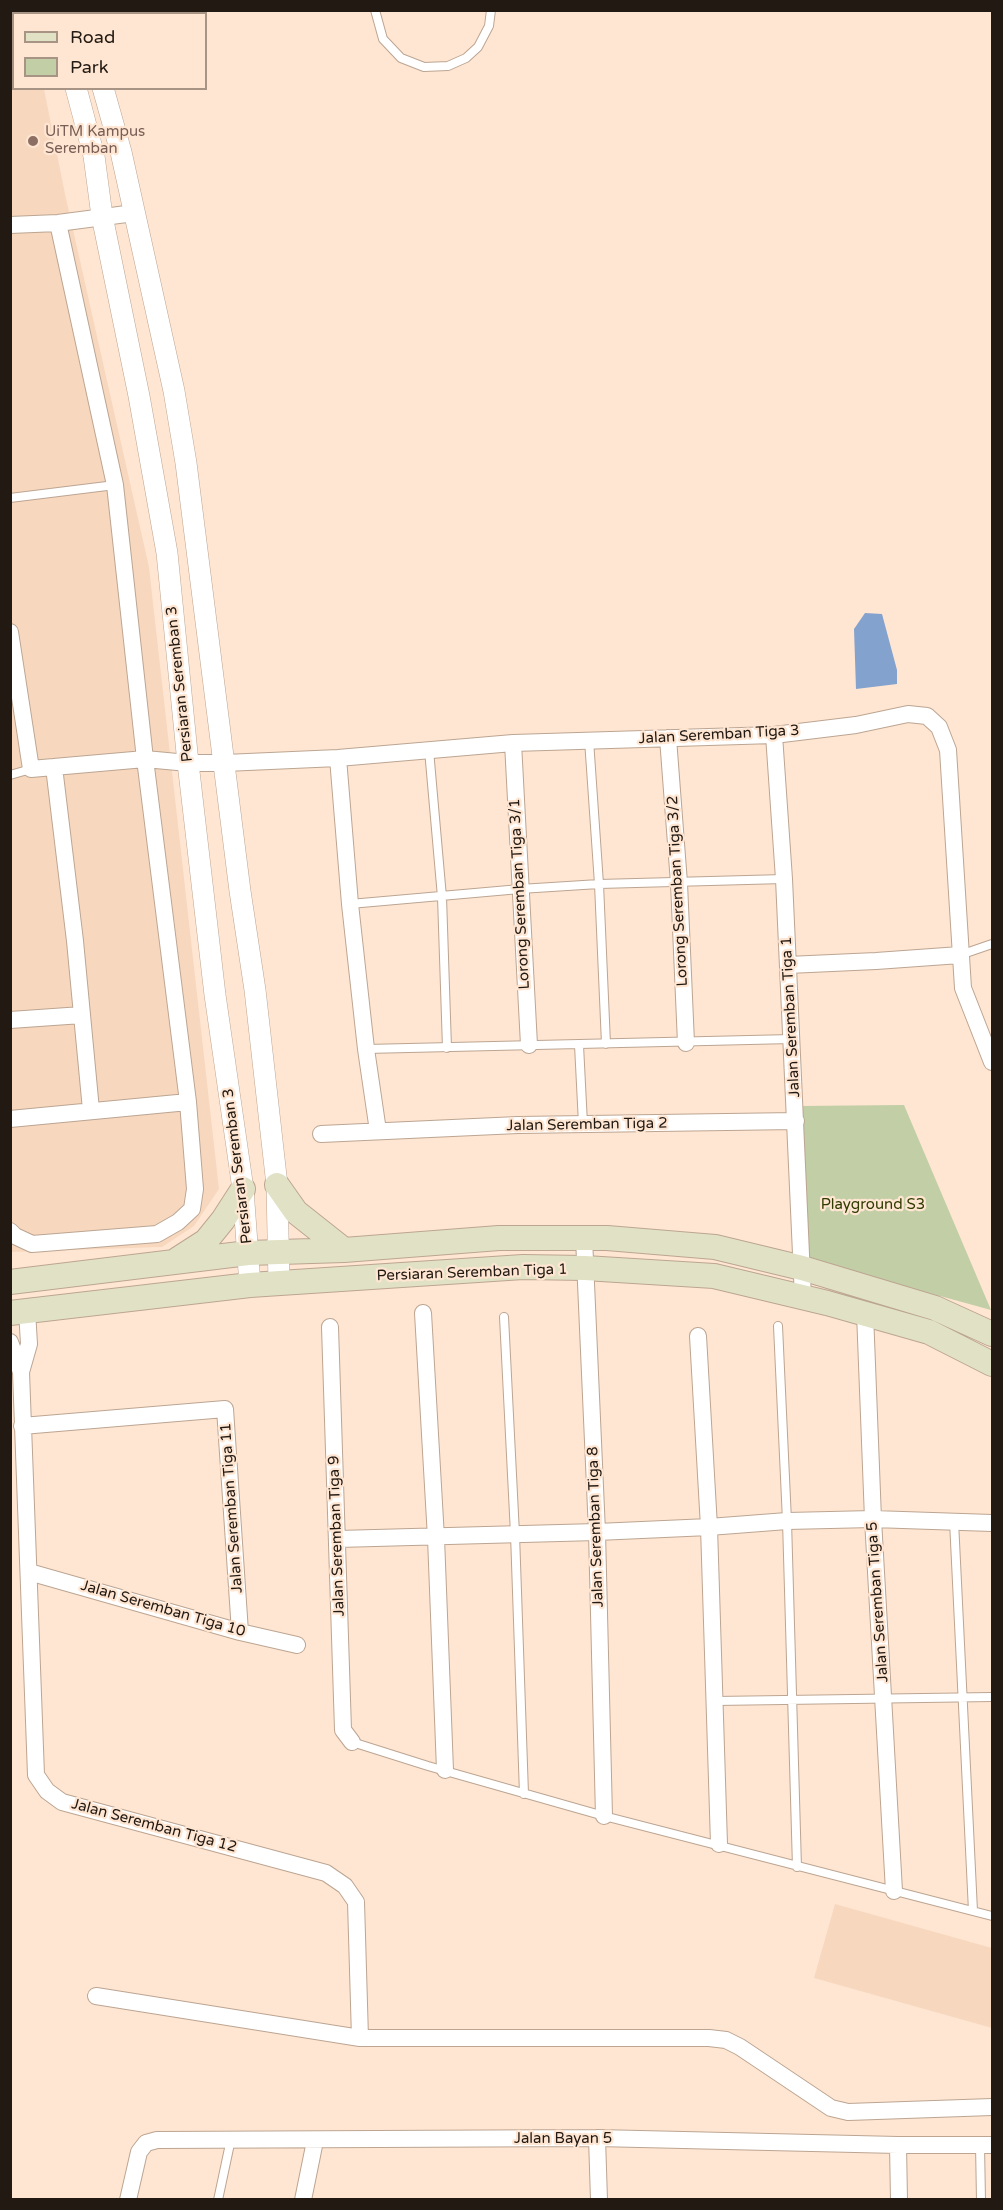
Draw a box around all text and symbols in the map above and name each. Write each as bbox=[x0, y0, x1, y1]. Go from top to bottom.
legend bbox=[12, 12, 207, 90]
text: Road bbox=[70, 26, 115, 48]
text: Park bbox=[70, 56, 108, 78]
place label: UiTM Kampus Seremban bbox=[45, 123, 145, 158]
marker: UiTM Kampus Seremban bbox=[26, 134, 40, 148]
street label: Persiaran Seremban 3 bbox=[163, 605, 197, 763]
street label: Jalan Seremban Tiga 3 bbox=[638, 722, 800, 748]
street label: Lorong Seremban Tiga 3/2 bbox=[664, 795, 692, 987]
street label: Lorong Seremban Tiga 3/1 bbox=[506, 798, 534, 990]
street label: Jalan Seremban Tiga 1 bbox=[778, 936, 804, 1098]
street label: Persiaran Seremban 3 bbox=[220, 1087, 256, 1245]
street label: Jalan Seremban Tiga 2 bbox=[506, 1115, 668, 1135]
park label: Playground S3 bbox=[821, 1196, 925, 1214]
street label: Persiaran Seremban Tiga 1 bbox=[376, 1261, 568, 1285]
street label: Jalan Seremban Tiga 11 bbox=[217, 1422, 247, 1594]
street label: Jalan Seremban Tiga 8 bbox=[584, 1446, 608, 1608]
street label: Jalan Seremban Tiga 9 bbox=[325, 1455, 349, 1617]
street label: Jalan Seremban Tiga 5 bbox=[863, 1521, 893, 1683]
street label: Jalan Seremban Tiga 10 bbox=[79, 1577, 247, 1641]
street label: Jalan Seremban Tiga 12 bbox=[69, 1795, 239, 1857]
street label: Jalan Bayan 5 bbox=[514, 2130, 612, 2148]

